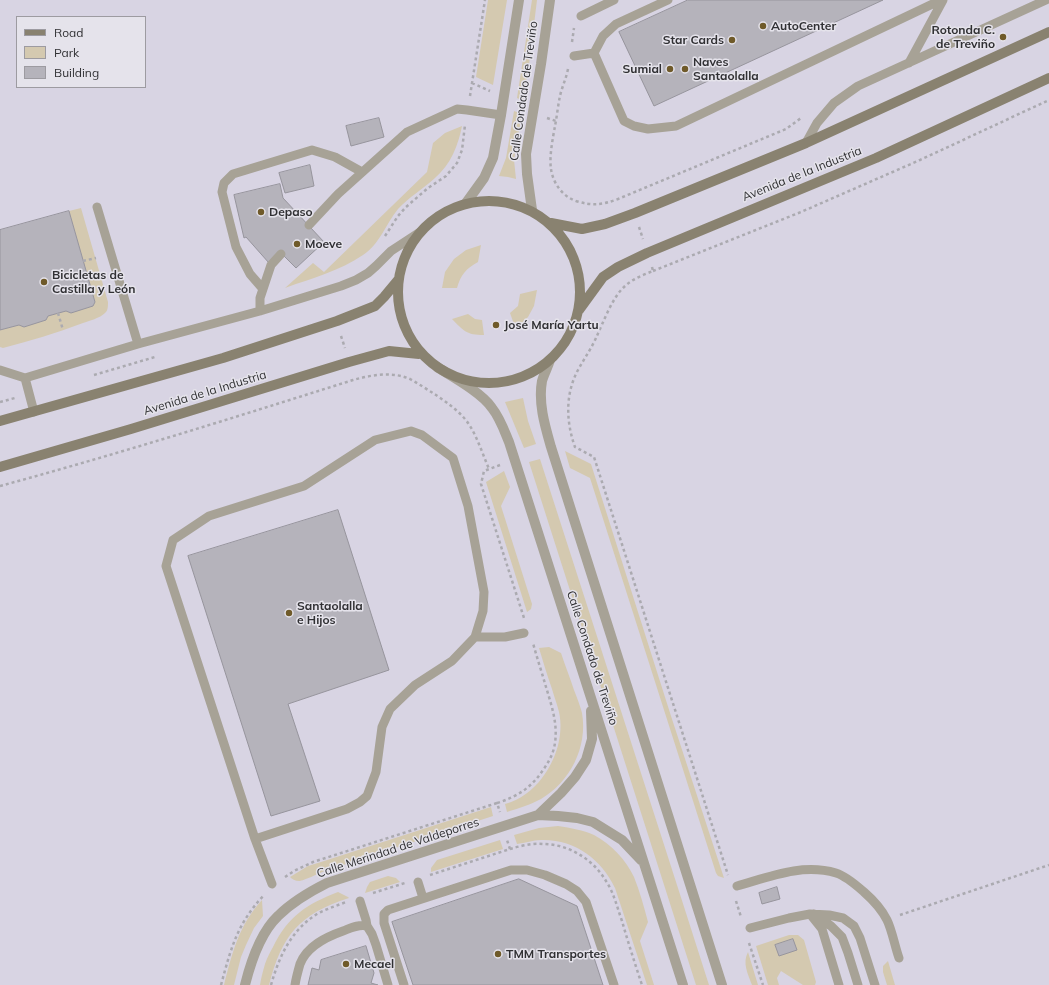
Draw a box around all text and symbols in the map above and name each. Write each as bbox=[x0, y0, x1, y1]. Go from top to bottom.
legend bbox=[16, 16, 146, 88]
place label: AutoCenter bbox=[771, 19, 836, 33]
street label: Calle Condado de Treviño bbox=[507, 20, 541, 162]
marker: AutoCenter bbox=[758, 21, 768, 31]
place label: Rotonda C. de Treviño bbox=[931, 23, 995, 51]
text: Road bbox=[54, 25, 83, 40]
marker: Rotonda C. de Treviño bbox=[998, 32, 1008, 42]
place label: Star Cards bbox=[663, 33, 724, 47]
marker: Star Cards bbox=[727, 35, 737, 45]
text: Park bbox=[54, 45, 79, 60]
place label: Naves Santaolalla bbox=[693, 55, 759, 83]
place label: Sumial bbox=[623, 62, 662, 76]
marker: Sumial bbox=[665, 64, 675, 74]
marker: Naves Santaolalla bbox=[680, 64, 690, 74]
text: Building bbox=[54, 65, 99, 80]
street label: Avenida de la Industria bbox=[740, 143, 864, 205]
place label: Depaso bbox=[269, 205, 313, 219]
marker: Depaso bbox=[256, 207, 266, 217]
place label: Moeve bbox=[305, 237, 342, 251]
marker: Moeve bbox=[292, 239, 302, 249]
place label: Bicicletas de Castilla y León bbox=[52, 268, 135, 296]
marker: Bicicletas de Castilla y León bbox=[39, 277, 49, 287]
place label: José María Yartu bbox=[504, 318, 599, 332]
marker: José María Yartu bbox=[491, 320, 501, 330]
street label: Avenida de la Industria bbox=[142, 367, 268, 419]
street label: Calle Condado de Treviño bbox=[563, 589, 621, 727]
place label: Santaolalla e Hijos bbox=[297, 599, 363, 627]
marker: Santaolalla e Hijos bbox=[284, 608, 294, 618]
street label: Calle Merindad de Valdeporres bbox=[315, 815, 481, 881]
place label: TMM Transportes bbox=[506, 947, 606, 961]
marker: TMM Transportes bbox=[493, 949, 503, 959]
place label: Mecael bbox=[354, 957, 394, 971]
marker: Mecael bbox=[341, 959, 351, 969]

